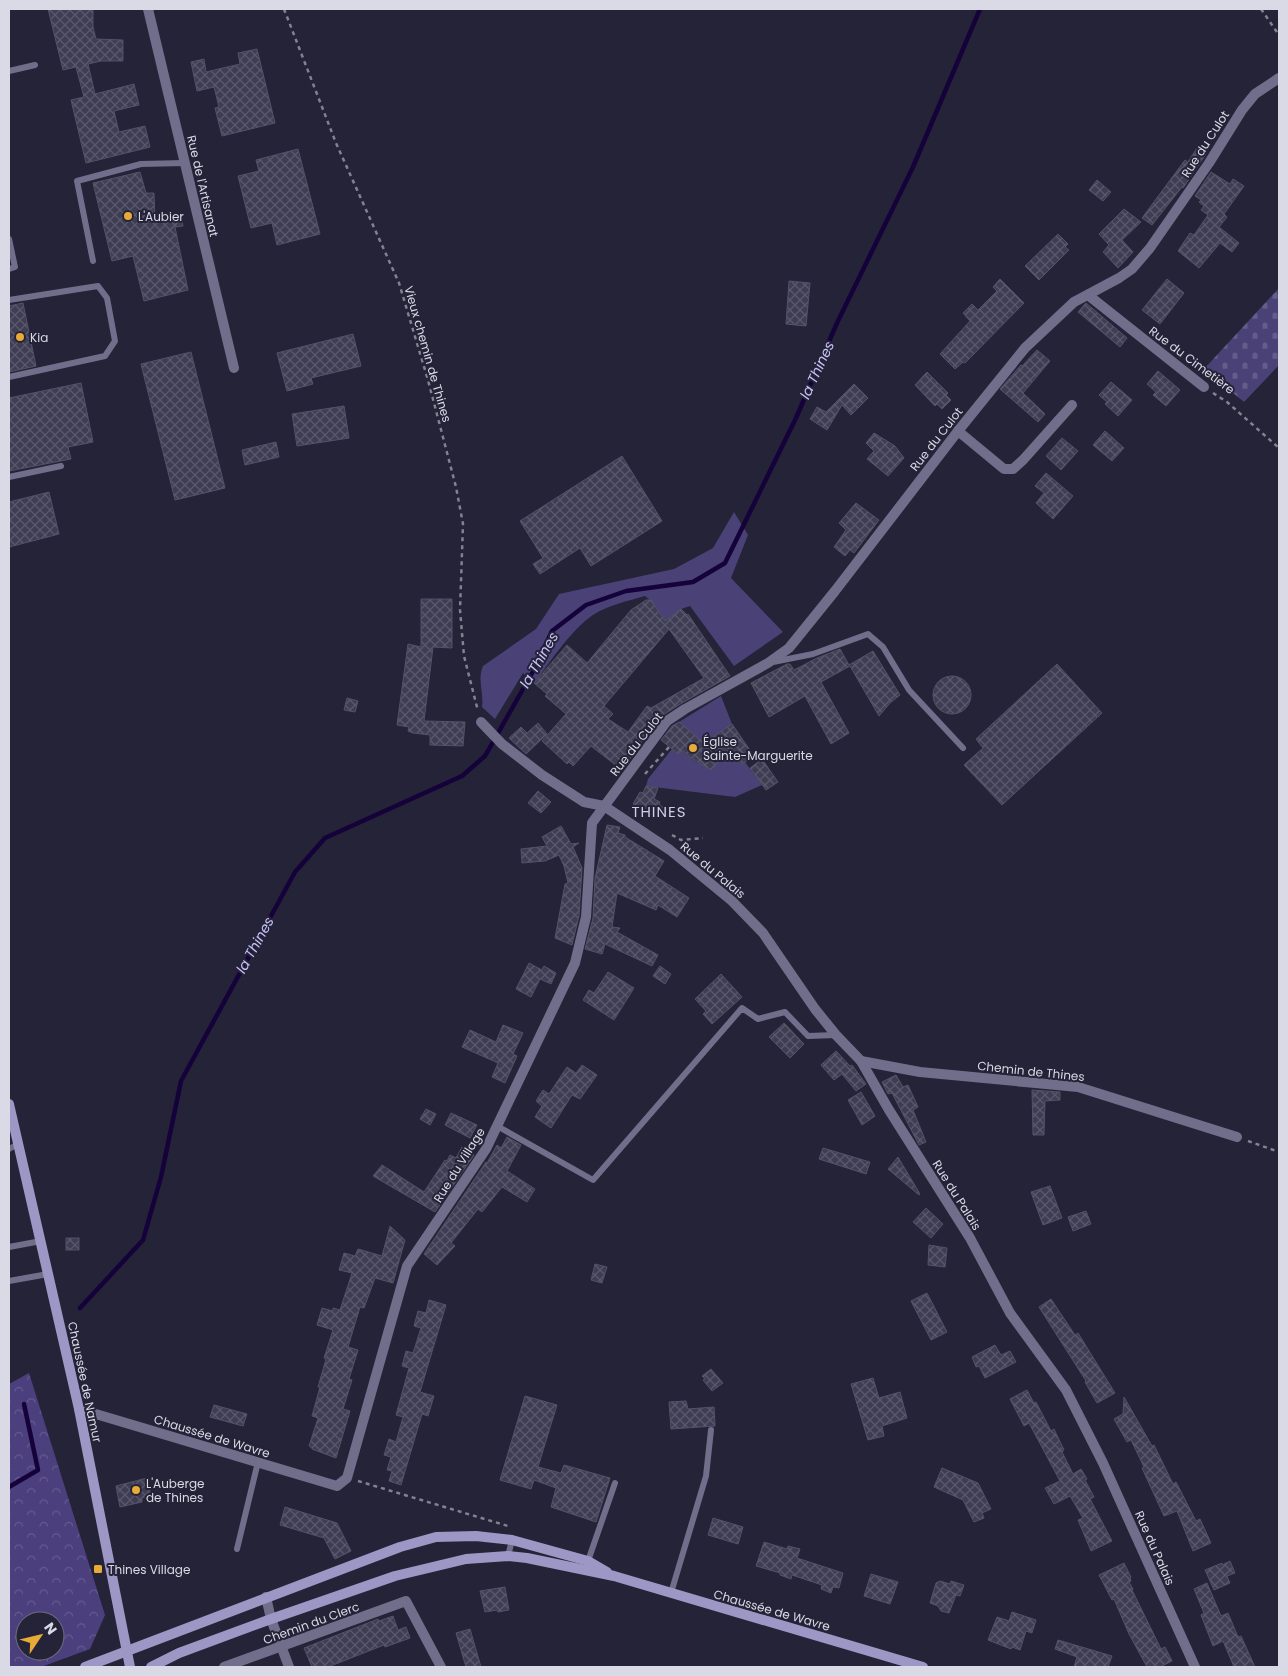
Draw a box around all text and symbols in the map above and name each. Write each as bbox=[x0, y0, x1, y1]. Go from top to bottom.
street label: Rue du Culot bbox=[1177, 107, 1233, 181]
street label: Rue de l'Artisanat bbox=[183, 134, 223, 238]
place label: L'Aubier bbox=[138, 208, 184, 225]
marker: L'Aubier bbox=[122, 210, 134, 222]
street label: Vieux chemin de Thines bbox=[400, 284, 456, 424]
street label: Rue du Cimetière bbox=[1146, 322, 1238, 398]
place label: Kia bbox=[30, 329, 48, 346]
marker: Kia bbox=[14, 331, 26, 343]
water label: la Thines bbox=[795, 338, 839, 402]
street label: Rue du Culot bbox=[906, 404, 966, 474]
water label: la Thines bbox=[515, 628, 563, 692]
street label: Rue du Culot bbox=[606, 709, 666, 779]
place label: Église Sainte-Marguerite bbox=[703, 733, 813, 764]
marker: Église Sainte-Marguerite bbox=[687, 742, 699, 754]
district label: THINES bbox=[631, 801, 687, 822]
street label: Rue du Palais bbox=[677, 838, 749, 902]
water label: la Thines bbox=[231, 913, 279, 977]
street label: Chemin de Thines bbox=[976, 1057, 1086, 1085]
street label: Rue du Village bbox=[429, 1124, 489, 1206]
street label: Rue du Palais bbox=[929, 1157, 985, 1233]
street label: Chaussée de Namur bbox=[64, 1320, 106, 1445]
street label: Chaussée de Wavre bbox=[152, 1410, 272, 1462]
place label: L'Auberge de Thines bbox=[146, 1475, 204, 1506]
marker: L'Auberge de Thines bbox=[130, 1484, 142, 1496]
street label: Rue du Palais bbox=[1131, 1508, 1179, 1588]
place label: Thines Village bbox=[108, 1561, 190, 1578]
marker: Thines Village bbox=[92, 1563, 104, 1575]
street label: Chaussée de Wavre bbox=[712, 1585, 832, 1635]
street label: Chemin du Clerc bbox=[261, 1598, 361, 1648]
north arrow bbox=[15, 1611, 65, 1661]
text: N bbox=[39, 1618, 62, 1639]

